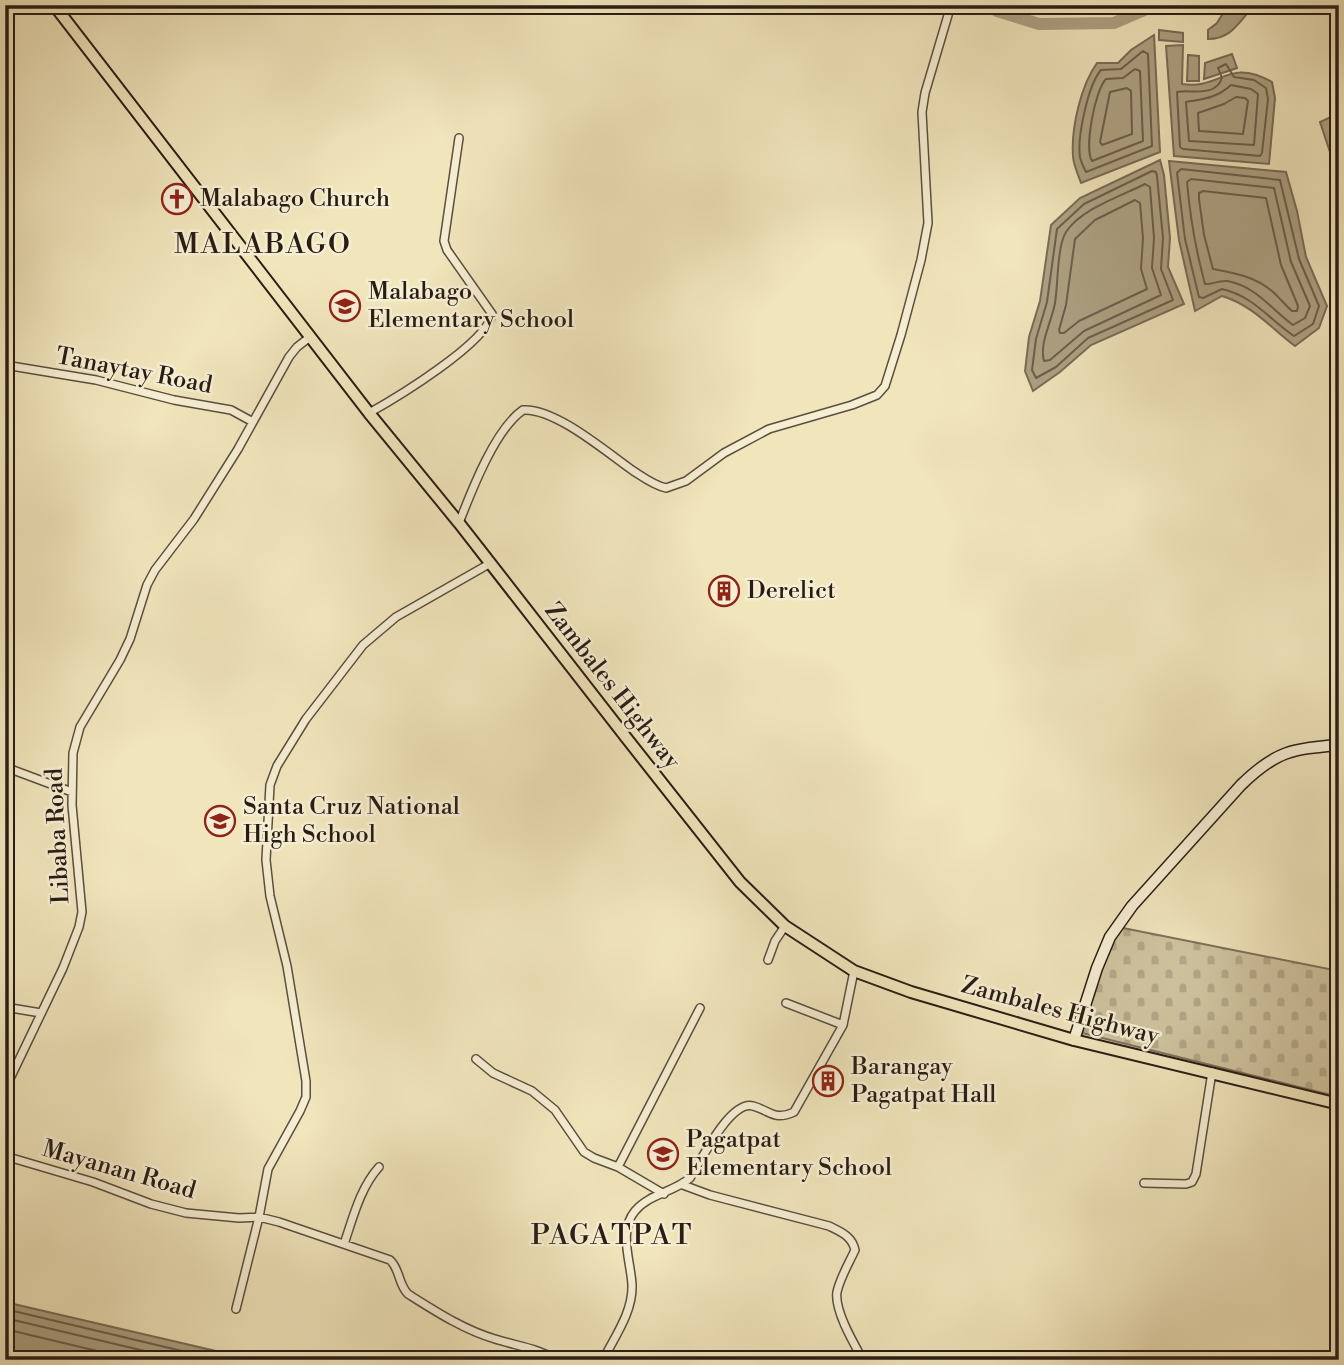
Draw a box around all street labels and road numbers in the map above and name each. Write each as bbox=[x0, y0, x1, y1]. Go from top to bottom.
street label: Tanaytay Road bbox=[53, 341, 215, 401]
street label: Zambales Highway bbox=[538, 597, 687, 776]
street label: Libaba Road bbox=[39, 767, 77, 905]
street label: Zambales Highway bbox=[958, 970, 1162, 1052]
street label: Mayanan Road bbox=[39, 1134, 200, 1206]

